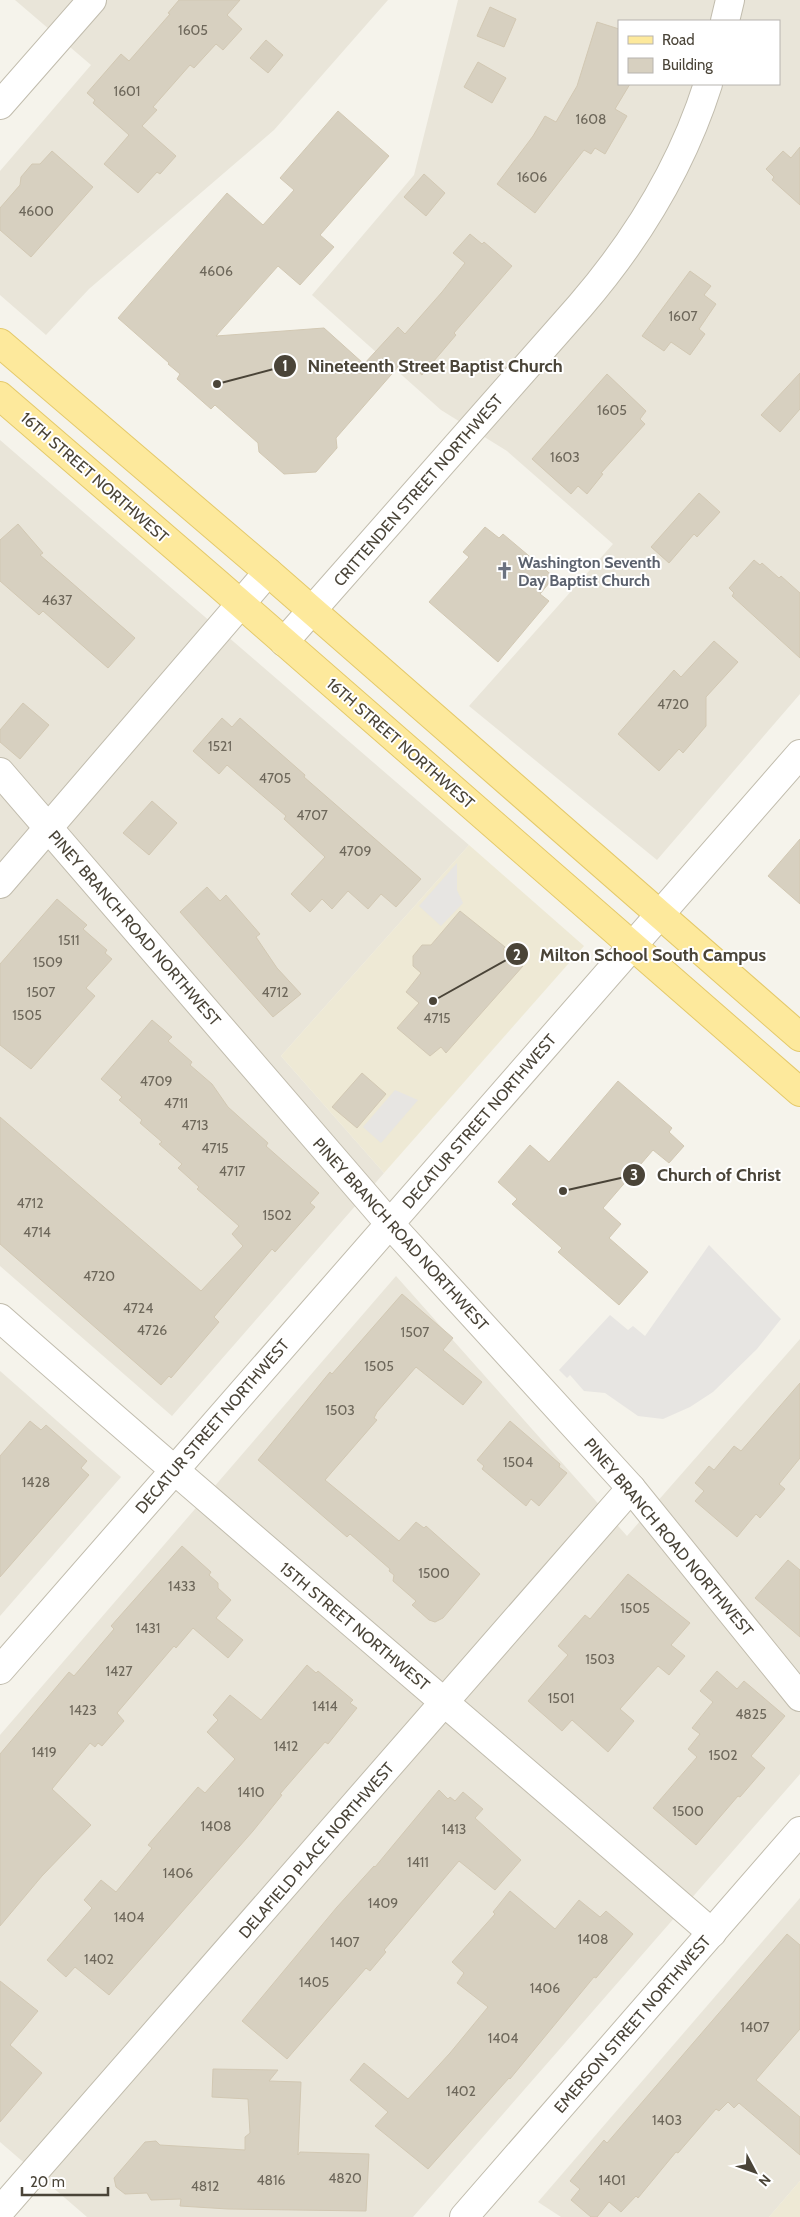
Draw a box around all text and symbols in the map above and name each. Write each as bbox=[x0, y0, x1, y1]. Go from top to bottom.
legend bbox=[618, 20, 780, 85]
house number: 1605 bbox=[178, 21, 208, 39]
text: Road bbox=[662, 31, 695, 49]
text: Building bbox=[662, 56, 713, 74]
house number: 1601 bbox=[114, 82, 140, 100]
house number: 1608 bbox=[576, 110, 606, 128]
house number: 1606 bbox=[517, 168, 547, 186]
house number: 4600 bbox=[18, 202, 54, 220]
house number: 4606 bbox=[199, 262, 233, 280]
house number: 1607 bbox=[668, 307, 698, 325]
callout: Nineteenth Street Baptist Church bbox=[272, 350, 573, 383]
text: Nineteenth Street Baptist Church bbox=[307, 355, 563, 377]
text: 1 bbox=[282, 357, 288, 375]
street label: CRITTENDEN STREET NORTHWEST bbox=[330, 390, 507, 590]
house number: 1605 bbox=[597, 401, 627, 419]
street label: 16TH STREET NORTHWEST bbox=[17, 408, 173, 547]
house number: 1603 bbox=[550, 448, 580, 466]
place label: Washington Seventh Day Baptist Church bbox=[518, 553, 661, 590]
church icon: Washington Seventh Day Baptist Church bbox=[494, 561, 514, 581]
house number: 4637 bbox=[42, 591, 72, 609]
street label: 16TH STREET NORTHWEST bbox=[323, 674, 479, 813]
house number: 4720 bbox=[657, 695, 689, 713]
house number: 1521 bbox=[208, 737, 232, 755]
house number: 4705 bbox=[259, 769, 291, 787]
house number: 4707 bbox=[296, 806, 328, 824]
street label: PINEY BRANCH ROAD NORTHWEST bbox=[45, 827, 225, 1030]
house number: 4709 bbox=[339, 842, 371, 860]
house number: 1511 bbox=[58, 931, 80, 949]
callout: Milton School South Campus bbox=[505, 938, 776, 971]
text: Milton School South Campus bbox=[540, 944, 767, 966]
text: 2 bbox=[513, 946, 521, 964]
house number: 1509 bbox=[33, 953, 63, 971]
house number: 1507 bbox=[27, 983, 55, 1001]
house number: 4712 bbox=[261, 983, 289, 1001]
house number: 1505 bbox=[12, 1006, 42, 1024]
house number: 4715 bbox=[423, 1009, 451, 1027]
street label: DECATUR STREET NORTHWEST bbox=[399, 1030, 561, 1212]
house number: 4709 bbox=[140, 1072, 172, 1090]
house number: 4711 bbox=[164, 1094, 188, 1112]
house number: 4713 bbox=[181, 1116, 209, 1134]
street label: PINEY BRANCH ROAD NORTHWEST bbox=[309, 1134, 493, 1335]
house number: 4715 bbox=[201, 1139, 229, 1157]
callout: Church of Christ bbox=[622, 1159, 791, 1192]
house number: 4717 bbox=[219, 1162, 245, 1180]
text: Church of Christ bbox=[657, 1164, 781, 1186]
text: 3 bbox=[630, 1166, 638, 1184]
house number: 4712 bbox=[16, 1194, 44, 1212]
house number: 1502 bbox=[262, 1206, 292, 1224]
house number: 4714 bbox=[23, 1223, 51, 1241]
house number: 4720 bbox=[83, 1267, 115, 1285]
house number: 4724 bbox=[123, 1299, 153, 1317]
house number: 4726 bbox=[137, 1321, 167, 1339]
house number: 1507 bbox=[401, 1323, 429, 1341]
street label: DECATUR STREET NORTHWEST bbox=[132, 1335, 294, 1517]
house number: 1505 bbox=[364, 1357, 394, 1375]
house number: 1503 bbox=[325, 1401, 355, 1419]
street label: PINEY BRANCH ROAD NORTHWEST bbox=[580, 1434, 757, 1641]
house number: 1504 bbox=[503, 1453, 533, 1471]
house number: 1428 bbox=[22, 1473, 50, 1491]
street label: 15TH STREET NORTHWEST bbox=[276, 1558, 434, 1695]
house number: 1500 bbox=[418, 1564, 450, 1582]
house number: 1433 bbox=[168, 1577, 196, 1595]
house number: 1505 bbox=[620, 1599, 650, 1617]
house number: 1431 bbox=[136, 1619, 160, 1637]
house number: 1503 bbox=[585, 1650, 615, 1668]
house number: 1427 bbox=[105, 1662, 133, 1680]
house number: 1501 bbox=[548, 1689, 574, 1707]
house number: 1414 bbox=[312, 1697, 338, 1715]
house number: 1423 bbox=[69, 1701, 97, 1719]
house number: 4825 bbox=[735, 1705, 767, 1723]
house number: 1412 bbox=[274, 1737, 298, 1755]
house number: 1419 bbox=[31, 1743, 57, 1761]
house number: 1502 bbox=[708, 1746, 738, 1764]
street label: DELAFIELD PLACE NORTHWEST bbox=[235, 1758, 398, 1942]
house number: 1410 bbox=[238, 1783, 265, 1801]
house number: 1500 bbox=[672, 1802, 704, 1820]
house number: 1408 bbox=[201, 1817, 231, 1835]
house number: 1413 bbox=[442, 1820, 466, 1838]
house number: 1411 bbox=[407, 1853, 429, 1871]
house number: 1406 bbox=[163, 1864, 193, 1882]
house number: 1409 bbox=[368, 1894, 398, 1912]
house number: 1404 bbox=[114, 1908, 144, 1926]
house number: 1408 bbox=[578, 1930, 608, 1948]
street label: EMERSON STREET NORTHWEST bbox=[550, 1931, 715, 2117]
house number: 1407 bbox=[330, 1933, 360, 1951]
house number: 1402 bbox=[84, 1950, 114, 1968]
house number: 1405 bbox=[299, 1973, 329, 1991]
house number: 1406 bbox=[530, 1979, 560, 1997]
house number: 1407 bbox=[740, 2018, 770, 2036]
house number: 1404 bbox=[488, 2029, 518, 2047]
house number: 1402 bbox=[446, 2082, 476, 2100]
house number: 1403 bbox=[652, 2111, 682, 2129]
north arrow bbox=[730, 2147, 780, 2197]
scale bar bbox=[22, 2164, 109, 2196]
house number: 4820 bbox=[328, 2169, 362, 2187]
house number: 4816 bbox=[256, 2171, 286, 2189]
house number: 1401 bbox=[599, 2171, 626, 2189]
text: N bbox=[755, 2171, 775, 2190]
text: 20 m bbox=[30, 2173, 65, 2191]
house number: 4812 bbox=[191, 2177, 219, 2195]

